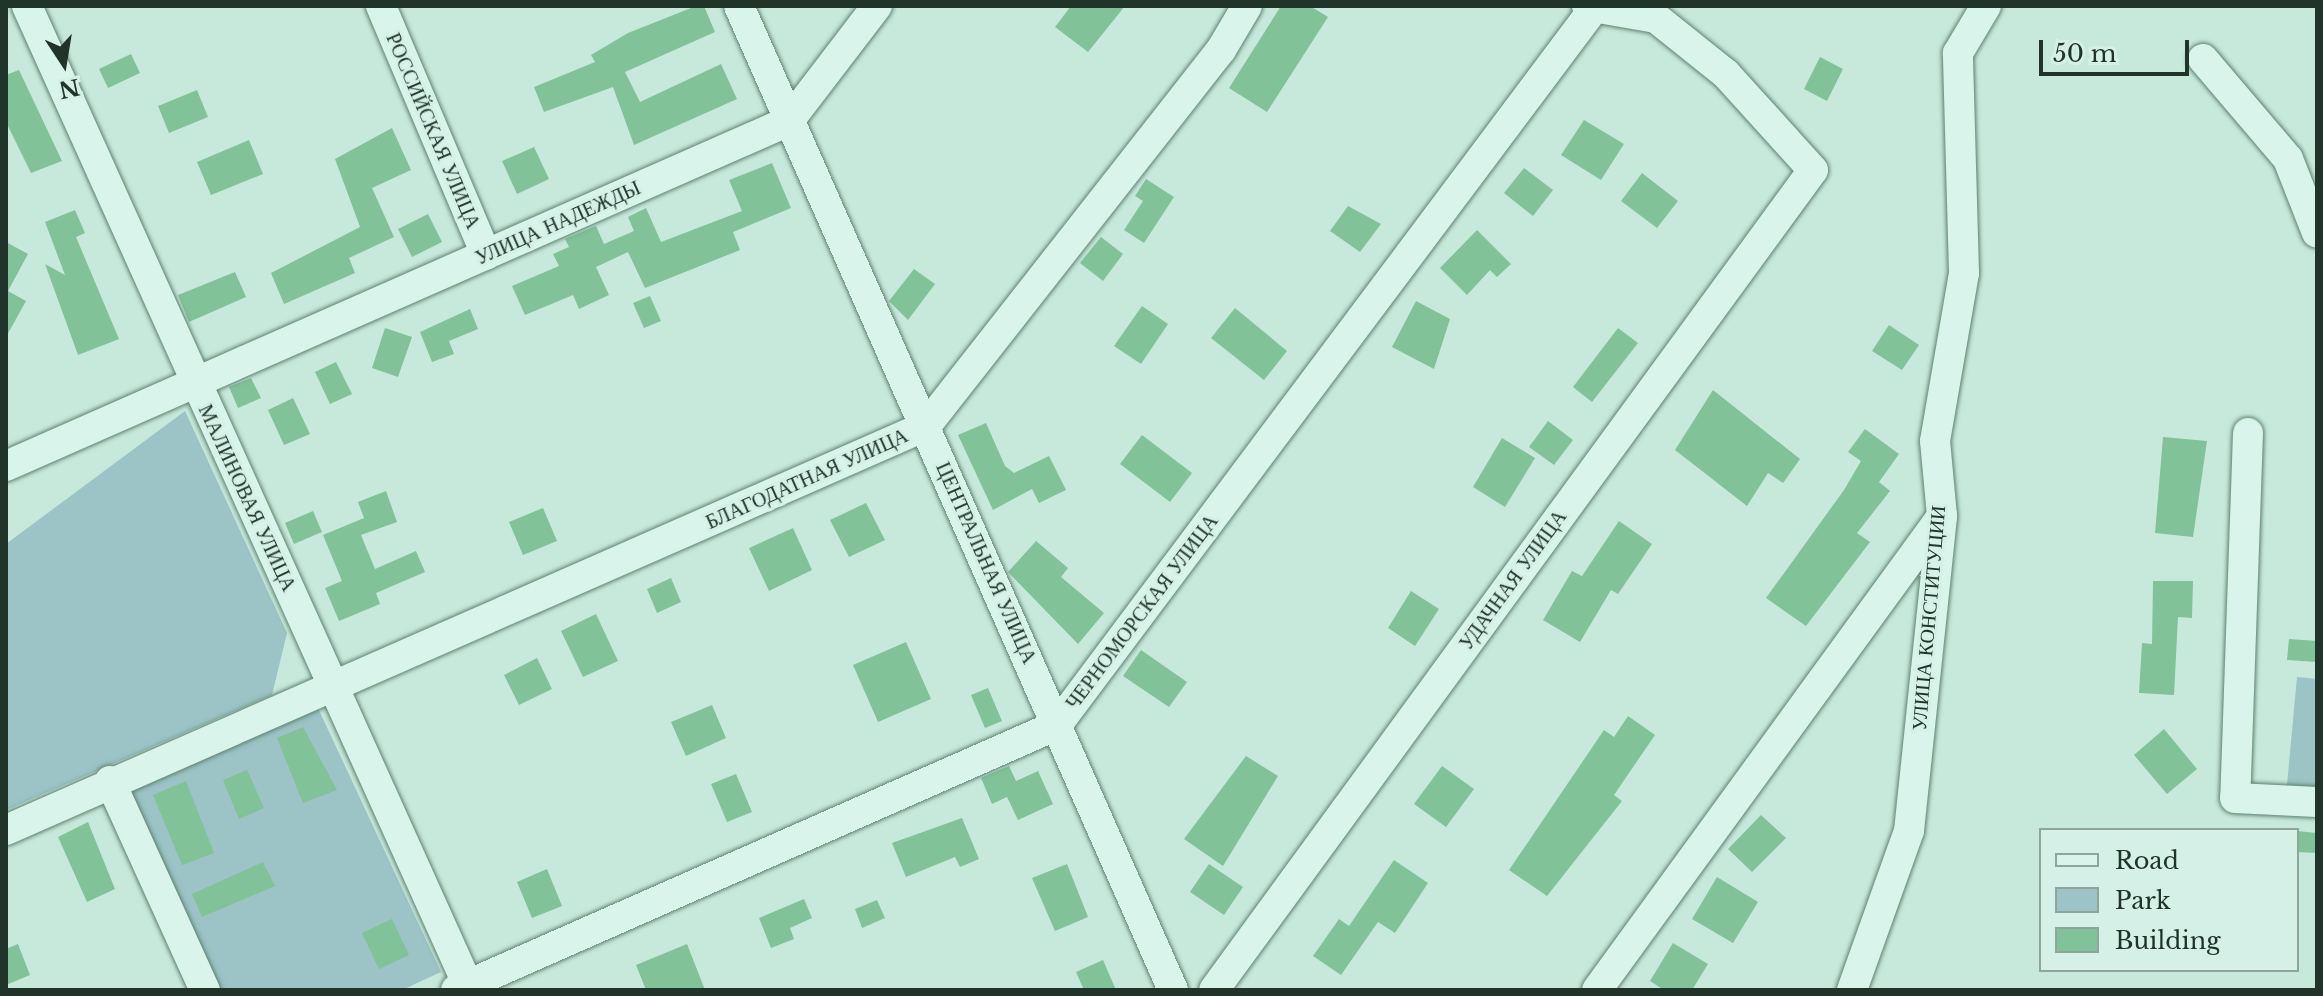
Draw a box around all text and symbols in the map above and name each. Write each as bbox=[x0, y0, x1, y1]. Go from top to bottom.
north arrow bbox=[24, 24, 104, 104]
scale bar bbox=[2043, 24, 2193, 74]
street label: РОССИЙСКАЯ УЛИЦА bbox=[381, 29, 485, 233]
text: 50 m bbox=[2053, 39, 2116, 68]
text: N bbox=[56, 73, 82, 103]
street label: УЛИЦА НАДЕЖДЫ bbox=[472, 176, 644, 270]
street label: МАЛИНОВАЯ УЛИЦА bbox=[193, 401, 301, 595]
street label: БЛАГОДАТНАЯ УЛИЦА bbox=[702, 424, 912, 534]
street label: ЦЕНТРАЛЬНАЯ УЛИЦА bbox=[931, 458, 1041, 668]
street label: УЛИЦА КОНСТИТУЦИИ bbox=[1907, 504, 1951, 732]
street label: УДАЧНАЯ УЛИЦА bbox=[1454, 505, 1572, 655]
street label: ЧЕРНОМОРСКАЯ УЛИЦА bbox=[1061, 510, 1223, 714]
legend bbox=[2039, 828, 2299, 972]
text: Road bbox=[2115, 846, 2179, 875]
text: Park bbox=[2115, 886, 2171, 915]
text: Building bbox=[2115, 926, 2221, 955]

